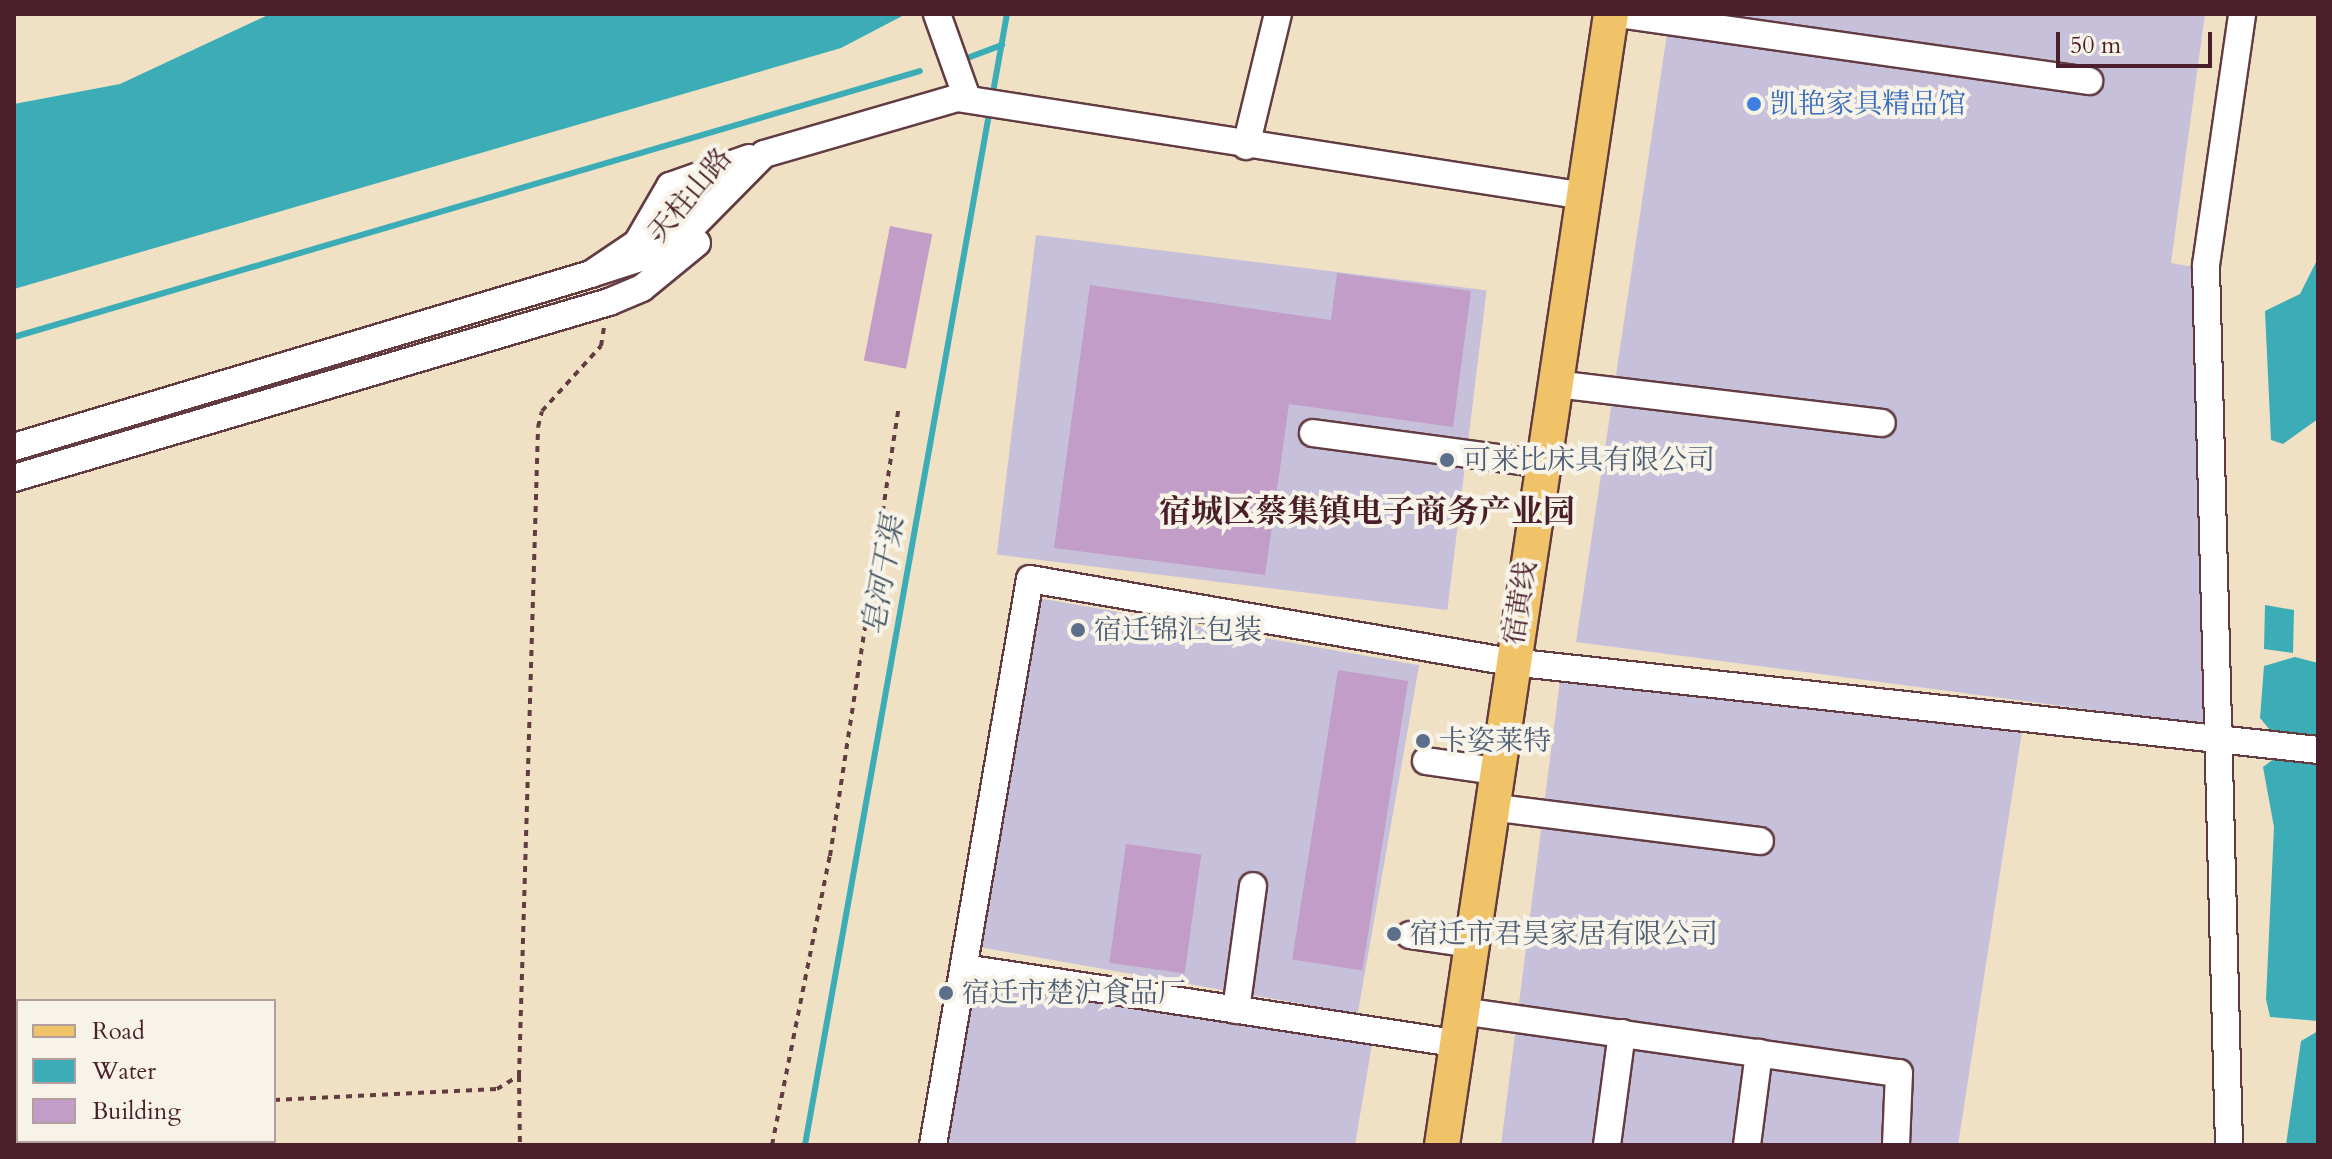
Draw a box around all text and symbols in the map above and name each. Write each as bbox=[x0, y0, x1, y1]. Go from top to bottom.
scale bar bbox=[2060, 16, 2216, 66]
text: 50 m bbox=[2070, 29, 2121, 62]
place label: 凯艳家具精品馆 bbox=[1770, 87, 1966, 121]
marker: 凯艳家具精品馆 bbox=[1745, 95, 1763, 113]
street label: 天柱山路 bbox=[641, 141, 739, 249]
place label: 可来比床具有限公司 bbox=[1463, 443, 1715, 477]
marker: 可来比床具有限公司 bbox=[1438, 451, 1456, 469]
district label: 宿城区蔡集镇电子商务产业园 bbox=[1159, 493, 1575, 531]
water label: 皂河干渠 bbox=[856, 514, 912, 638]
street label: 宿黄线 bbox=[1497, 559, 1543, 647]
place label: 宿迁锦汇包装 bbox=[1094, 613, 1262, 647]
marker: 宿迁锦汇包装 bbox=[1069, 621, 1087, 639]
place label: 卡姿莱特 bbox=[1439, 724, 1551, 758]
marker: 卡姿莱特 bbox=[1414, 732, 1432, 750]
place label: 宿迁市君昊家居有限公司 bbox=[1410, 917, 1718, 951]
marker: 宿迁市君昊家居有限公司 bbox=[1385, 925, 1403, 943]
place label: 宿迁市楚沪食品厂 bbox=[962, 976, 1186, 1010]
marker: 宿迁市楚沪食品厂 bbox=[937, 984, 955, 1002]
legend bbox=[16, 999, 276, 1143]
text: Road bbox=[92, 1015, 145, 1048]
text: Water bbox=[92, 1055, 156, 1088]
text: Building bbox=[92, 1095, 181, 1128]

